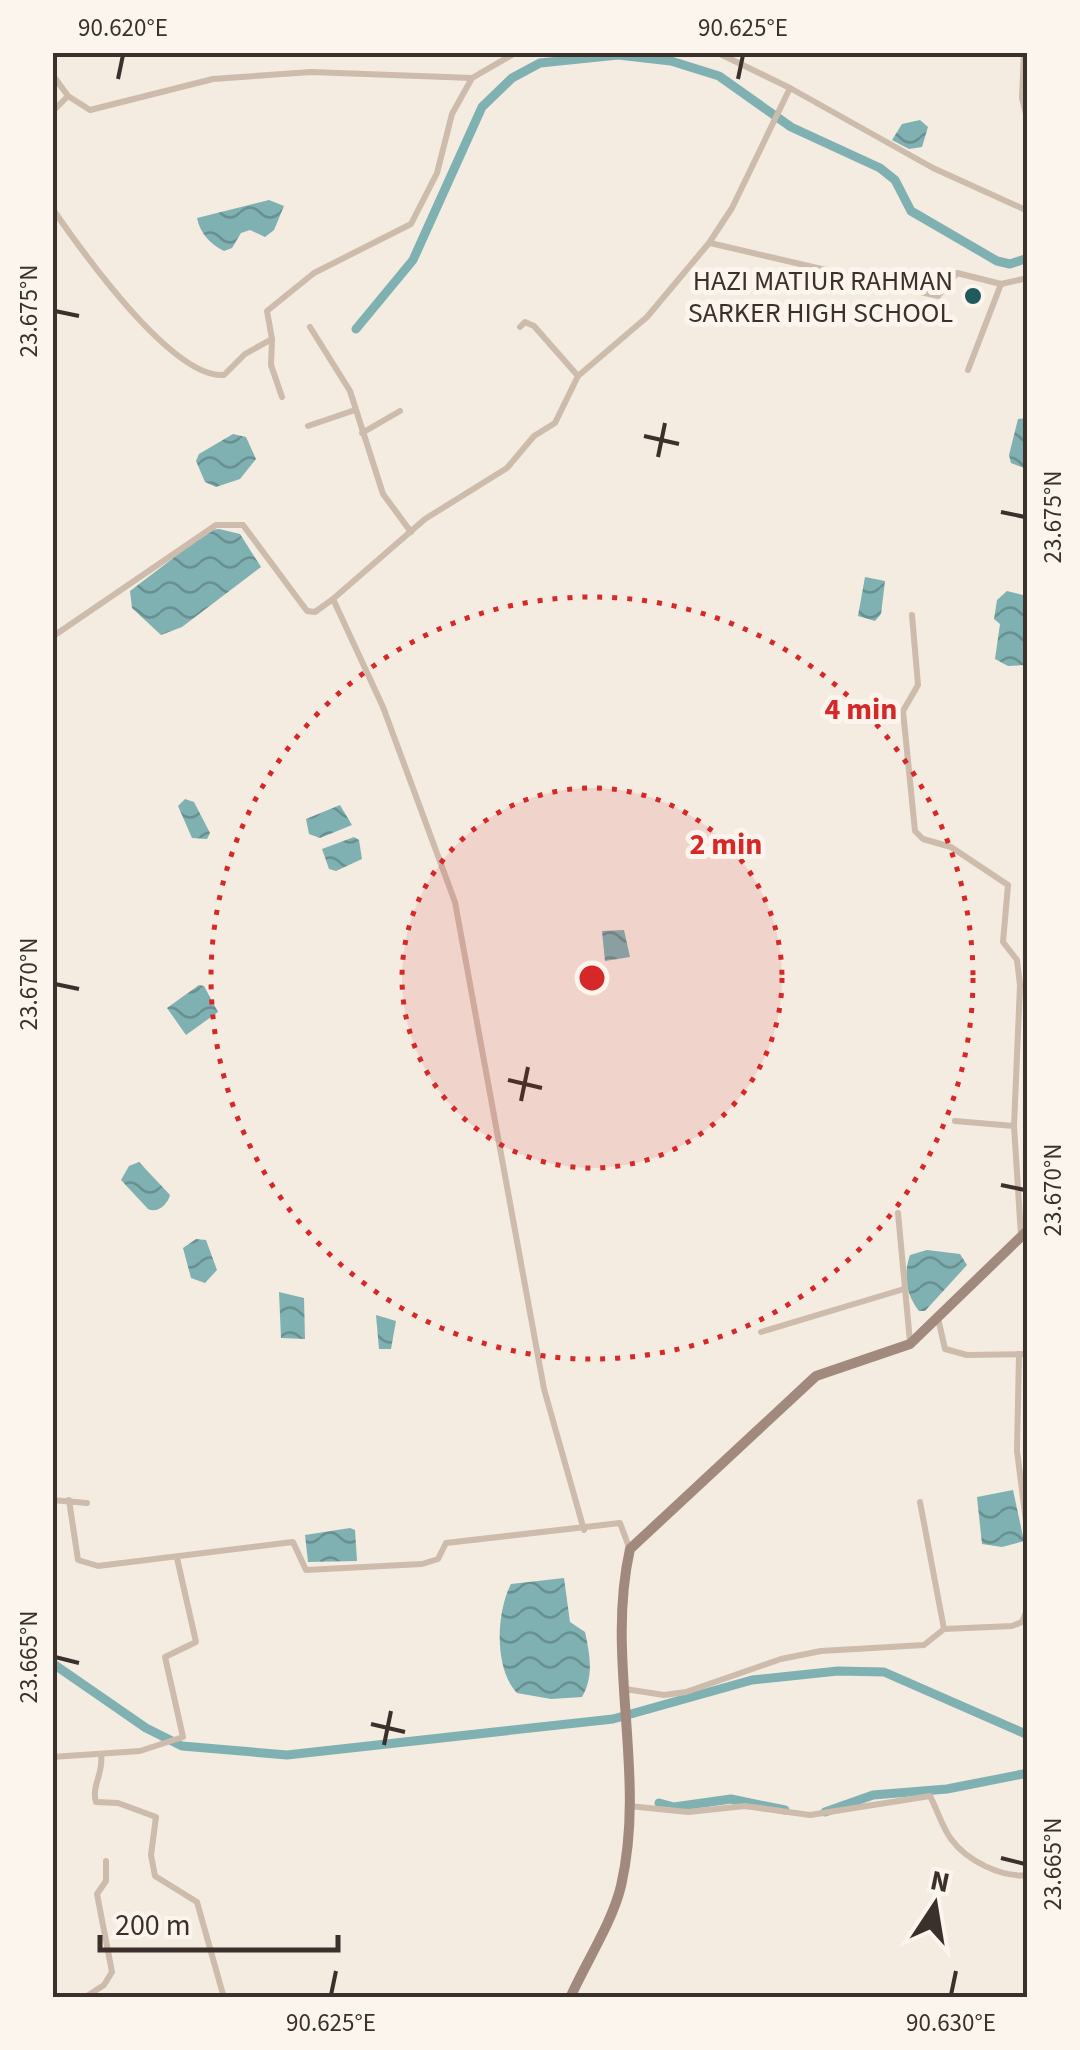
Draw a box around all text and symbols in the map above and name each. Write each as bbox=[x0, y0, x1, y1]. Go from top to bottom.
text: 90.620°E bbox=[78, 10, 168, 46]
text: 90.625°E bbox=[698, 10, 788, 46]
place label: HAZI MATIUR RAHMAN SARKER HIGH SCHOOL bbox=[688, 261, 953, 333]
text: 23.675°N bbox=[11, 265, 47, 357]
marker: HAZI MATIUR RAHMAN SARKER HIGH SCHOOL bbox=[962, 285, 984, 307]
text: 23.675°N bbox=[1035, 471, 1071, 563]
text: 4 min bbox=[825, 688, 898, 731]
text: 2 min bbox=[690, 823, 763, 866]
text: 23.670°N bbox=[11, 938, 47, 1030]
centre of rings bbox=[574, 960, 610, 996]
text: 23.670°N bbox=[1035, 1144, 1071, 1236]
text: 23.665°N bbox=[11, 1611, 47, 1703]
text: 23.665°N bbox=[1035, 1818, 1071, 1910]
north arrow bbox=[885, 1855, 985, 1955]
text: N bbox=[927, 1860, 953, 1903]
scale bar bbox=[100, 1890, 338, 1952]
text: 200 m bbox=[115, 1904, 191, 1947]
text: 90.625°E bbox=[286, 2005, 376, 2041]
text: 90.630°E bbox=[906, 2005, 996, 2041]

